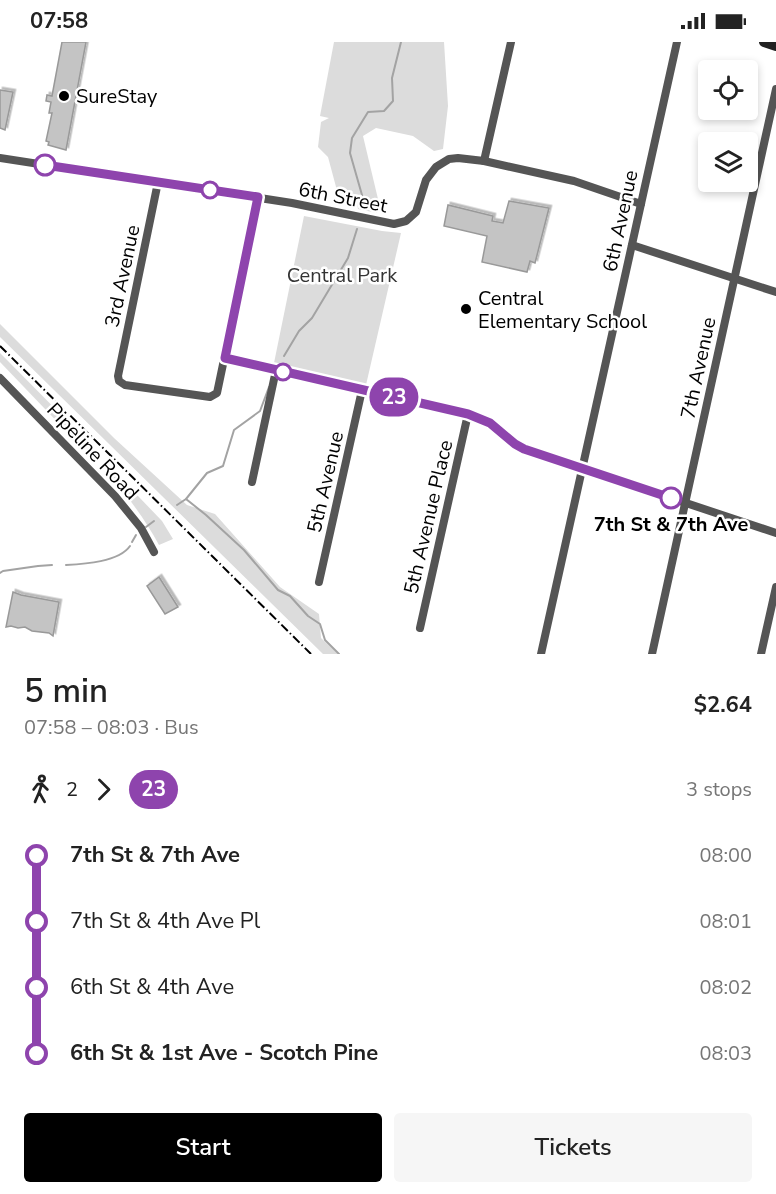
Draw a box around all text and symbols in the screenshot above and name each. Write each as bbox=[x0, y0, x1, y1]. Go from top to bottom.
text: 07:58 bbox=[30, 6, 88, 36]
map controls bbox=[698, 60, 758, 192]
button: locate bbox=[698, 60, 758, 120]
place label: SureStay bbox=[76, 83, 158, 110]
marker: SureStay bbox=[57, 89, 71, 103]
button: layers bbox=[698, 132, 758, 192]
unlabelled marker bbox=[34, 154, 56, 176]
street label: 6th Avenue bbox=[597, 168, 644, 275]
street label: 6th Street bbox=[296, 176, 391, 220]
unlabelled marker bbox=[201, 181, 219, 199]
street label: 3rd Avenue bbox=[98, 222, 146, 330]
park label: Central Park bbox=[287, 262, 398, 289]
place label: Central Elementary School bbox=[478, 285, 647, 335]
marker: Central Elementary School bbox=[459, 302, 473, 316]
street label: 7th Avenue bbox=[675, 315, 722, 422]
unlabelled marker bbox=[274, 363, 292, 381]
line badge: 23 bbox=[367, 378, 421, 416]
text: 23 bbox=[381, 383, 407, 411]
street label: Pipeline Road bbox=[41, 397, 145, 506]
street label: 5th Avenue bbox=[301, 429, 350, 536]
street label: 5th Avenue Place bbox=[398, 437, 459, 597]
marker: 7th St & 7th Ave bbox=[660, 487, 682, 509]
place label: 7th St & 7th Ave bbox=[594, 511, 748, 538]
text: 5 min bbox=[24, 669, 108, 714]
text: $2.64 bbox=[694, 690, 752, 720]
text: 07:58 – 08:03 · Bus bbox=[24, 714, 199, 741]
icon: walk bbox=[24, 773, 57, 806]
icon: forward bbox=[87, 773, 120, 806]
text: 23 bbox=[141, 775, 166, 803]
text: 2 bbox=[66, 776, 78, 803]
text: 3 stops bbox=[686, 776, 752, 803]
text: 7th St & 7th Ave bbox=[70, 840, 240, 870]
text: 08:00 bbox=[699, 842, 752, 869]
text: 7th St & 4th Ave Pl bbox=[70, 906, 260, 936]
text: 08:01 bbox=[699, 908, 752, 935]
text: 6th St & 4th Ave bbox=[70, 972, 234, 1002]
text: 08:02 bbox=[699, 974, 752, 1001]
text: 6th St & 1st Ave - Scotch Pine bbox=[70, 1038, 378, 1068]
text: 08:03 bbox=[699, 1040, 752, 1067]
button: Start bbox=[24, 1113, 382, 1182]
button: Tickets bbox=[394, 1113, 752, 1182]

